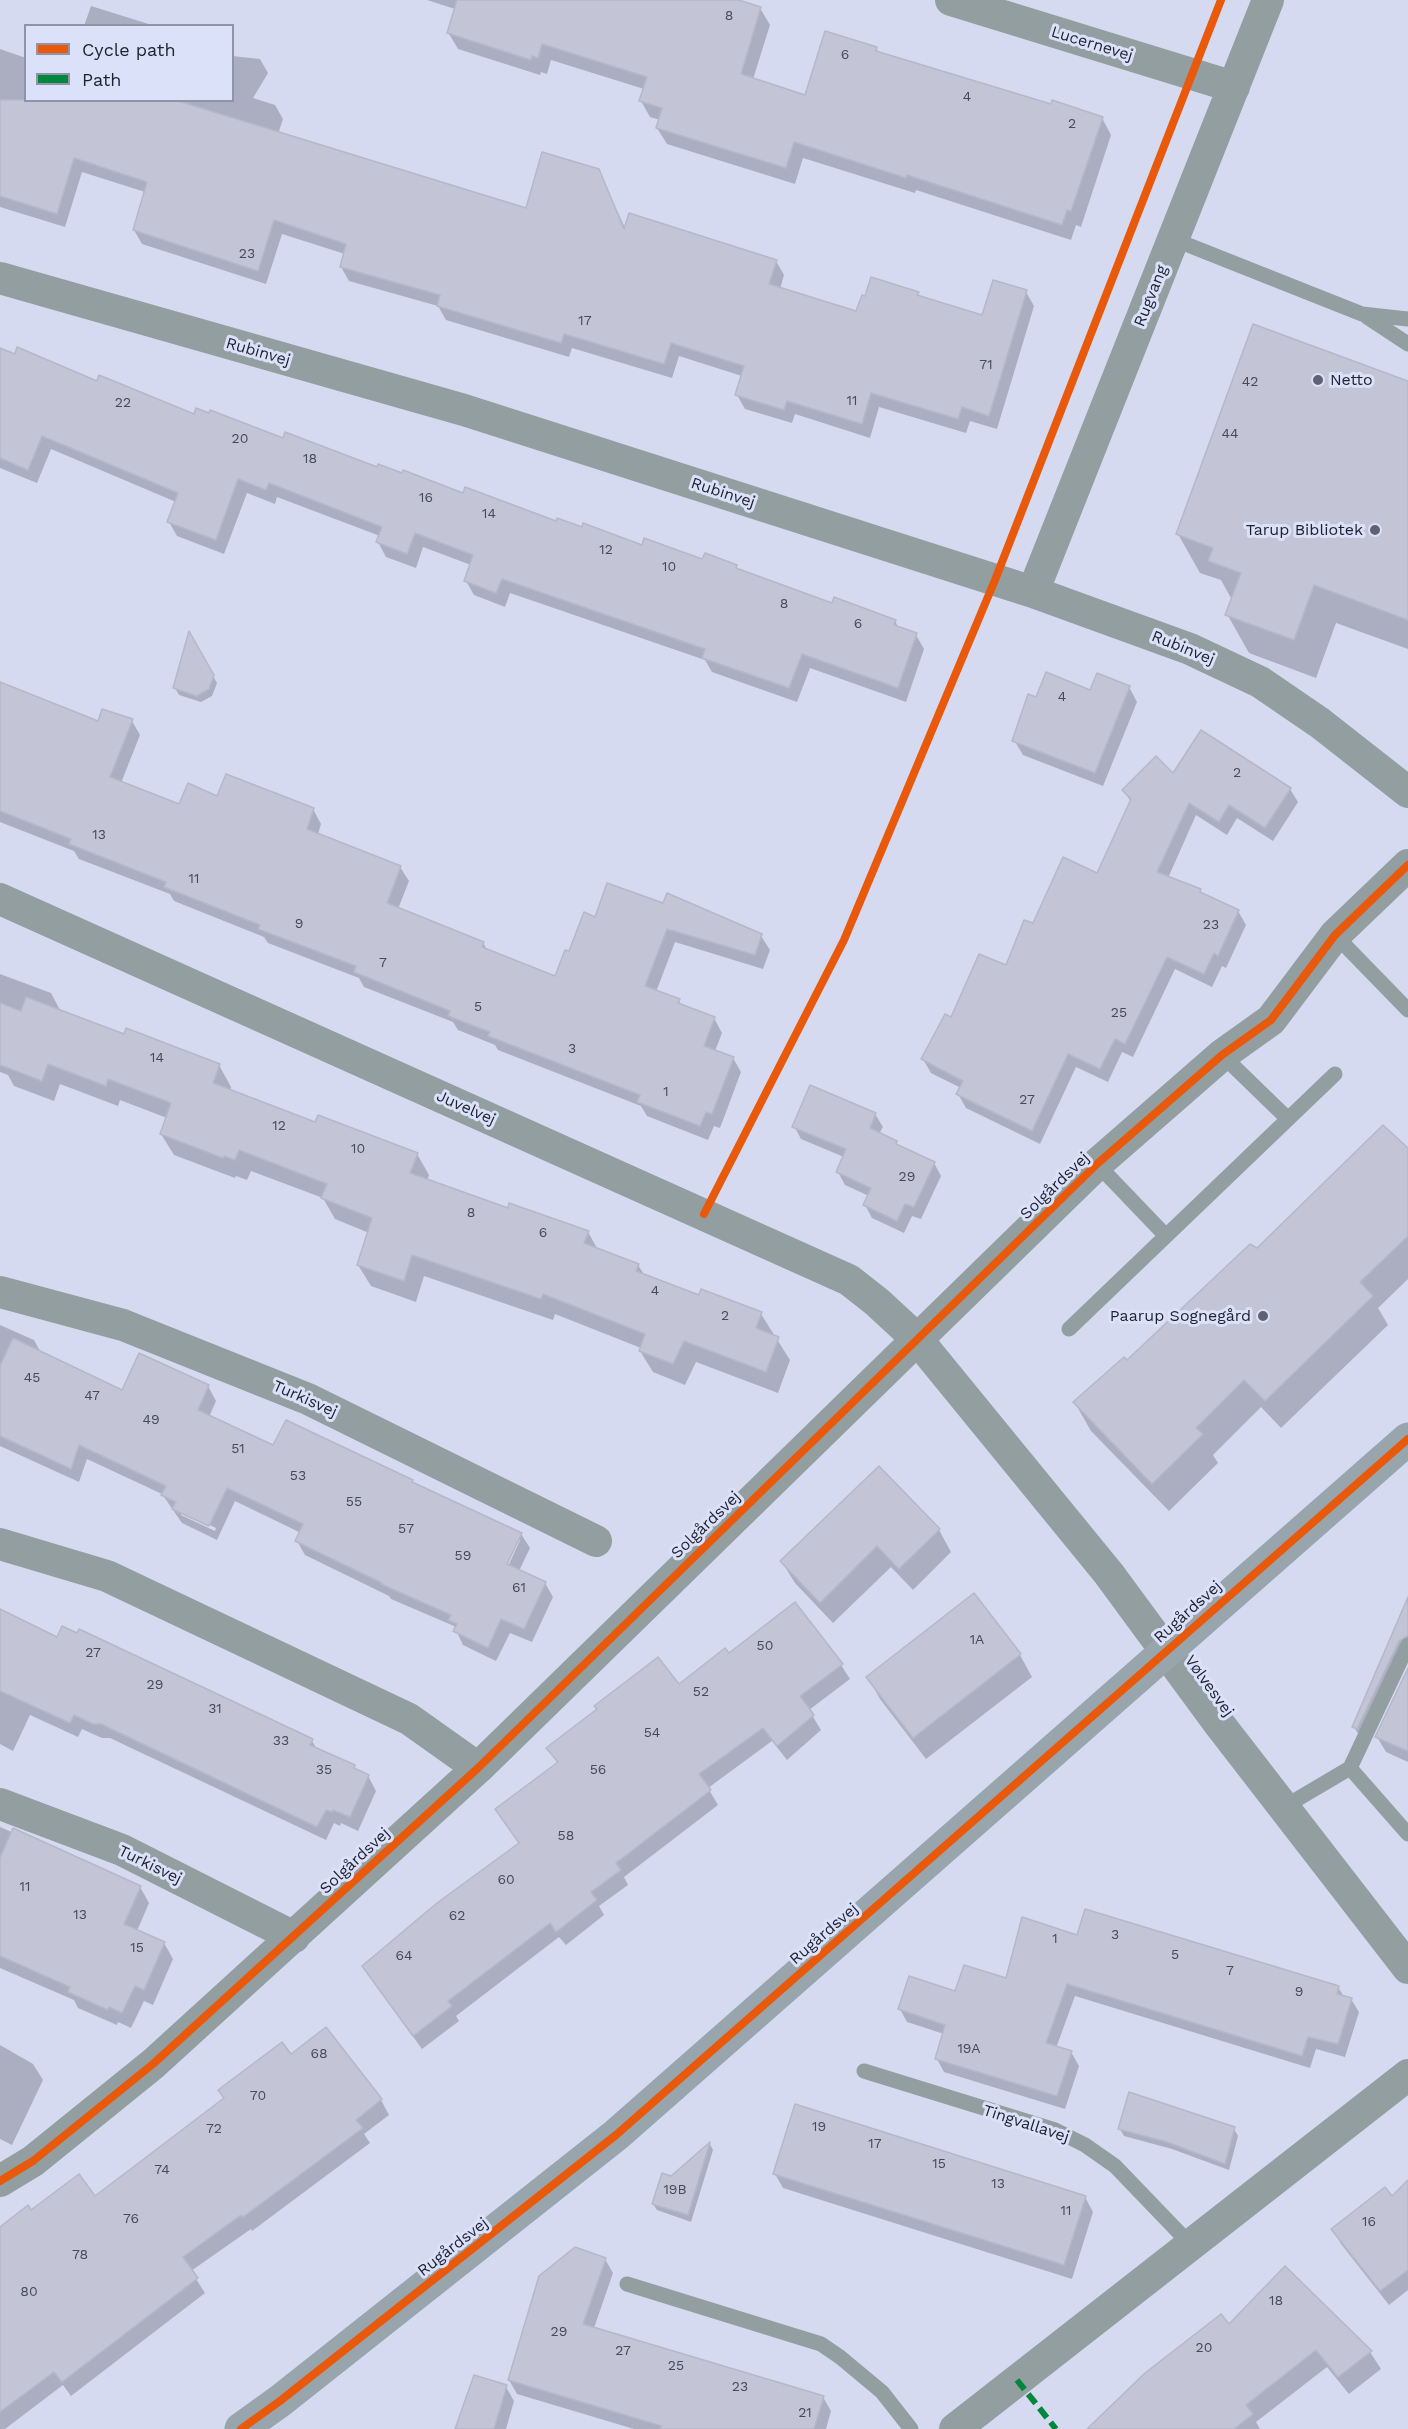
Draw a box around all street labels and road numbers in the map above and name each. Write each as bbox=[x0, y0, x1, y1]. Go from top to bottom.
street label: Lucernevej bbox=[1049, 22, 1135, 66]
street label: Rugvang bbox=[1130, 263, 1172, 329]
street label: Rubinvej bbox=[224, 334, 292, 370]
street label: Rubinvej bbox=[689, 474, 757, 512]
street label: Rubinvej bbox=[1149, 627, 1217, 669]
street label: Juvelvej bbox=[433, 1086, 499, 1130]
street label: Solgårdsvej bbox=[1016, 1148, 1094, 1224]
street label: Turkisvej bbox=[270, 1376, 340, 1422]
street label: Solgårdsvej bbox=[667, 1487, 745, 1563]
street label: Rugårdsvej bbox=[1150, 1577, 1226, 1647]
street label: Vølvesvej bbox=[1180, 1651, 1238, 1721]
street label: Solgårdsvej bbox=[316, 1824, 394, 1898]
street label: Turkisvej bbox=[115, 1841, 185, 1889]
street label: Rugårdsvej bbox=[786, 1899, 862, 1969]
street label: Tingvallavej bbox=[980, 2101, 1072, 2147]
street label: Rugårdsvej bbox=[414, 2214, 492, 2280]

